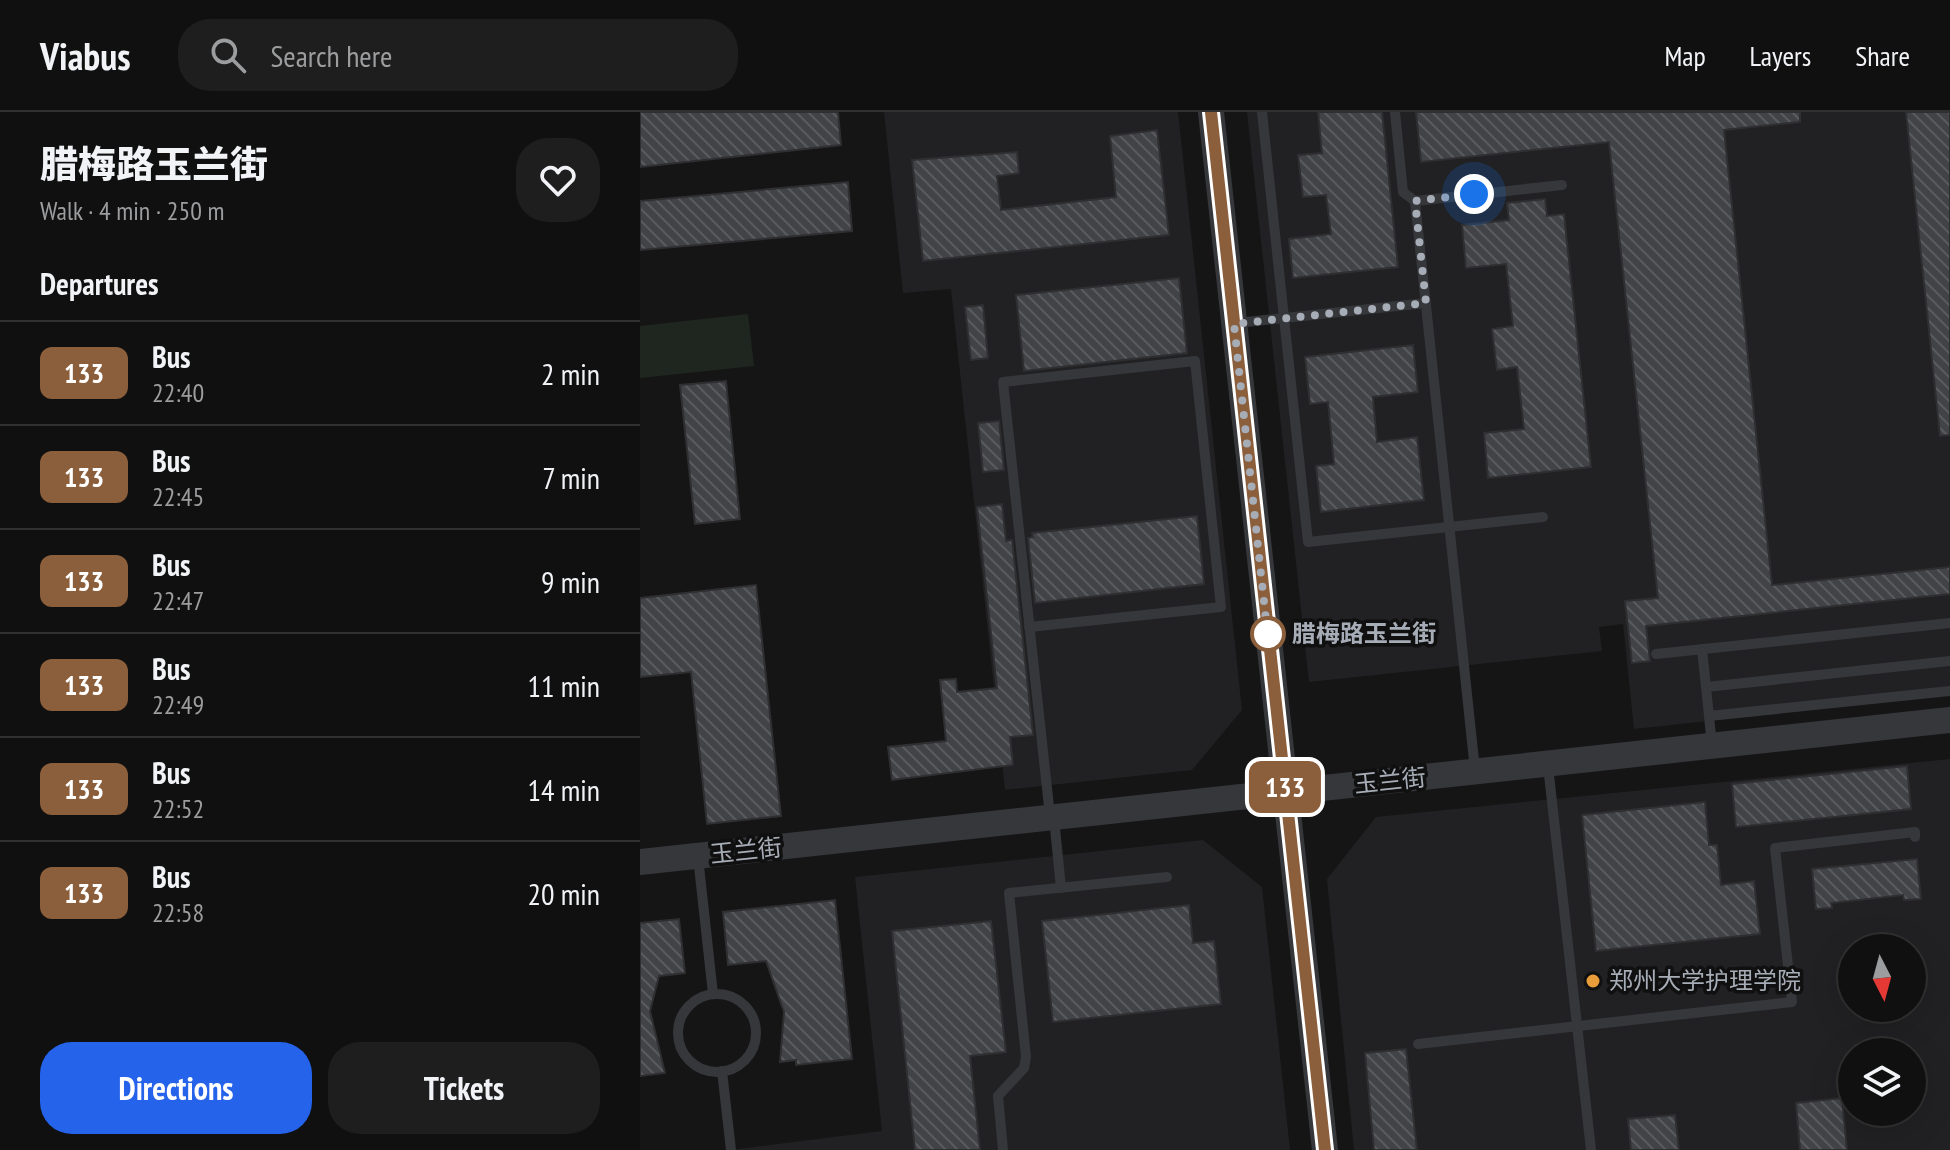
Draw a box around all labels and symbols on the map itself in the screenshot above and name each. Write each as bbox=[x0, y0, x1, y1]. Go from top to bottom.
your location bbox=[1454, 174, 1494, 214]
marker: 腊梅路玉兰街 bbox=[1251, 617, 1285, 651]
place label: 腊梅路玉兰街 bbox=[1292, 618, 1436, 649]
line badge: 133 bbox=[1239, 761, 1331, 813]
street label: 玉兰街 bbox=[1353, 761, 1427, 800]
street label: 玉兰街 bbox=[709, 831, 783, 870]
north arrow bbox=[1838, 934, 1926, 1022]
place label: 郑州大学护理学院 bbox=[1609, 965, 1801, 996]
marker: 郑州大学护理学院 bbox=[1584, 972, 1602, 990]

